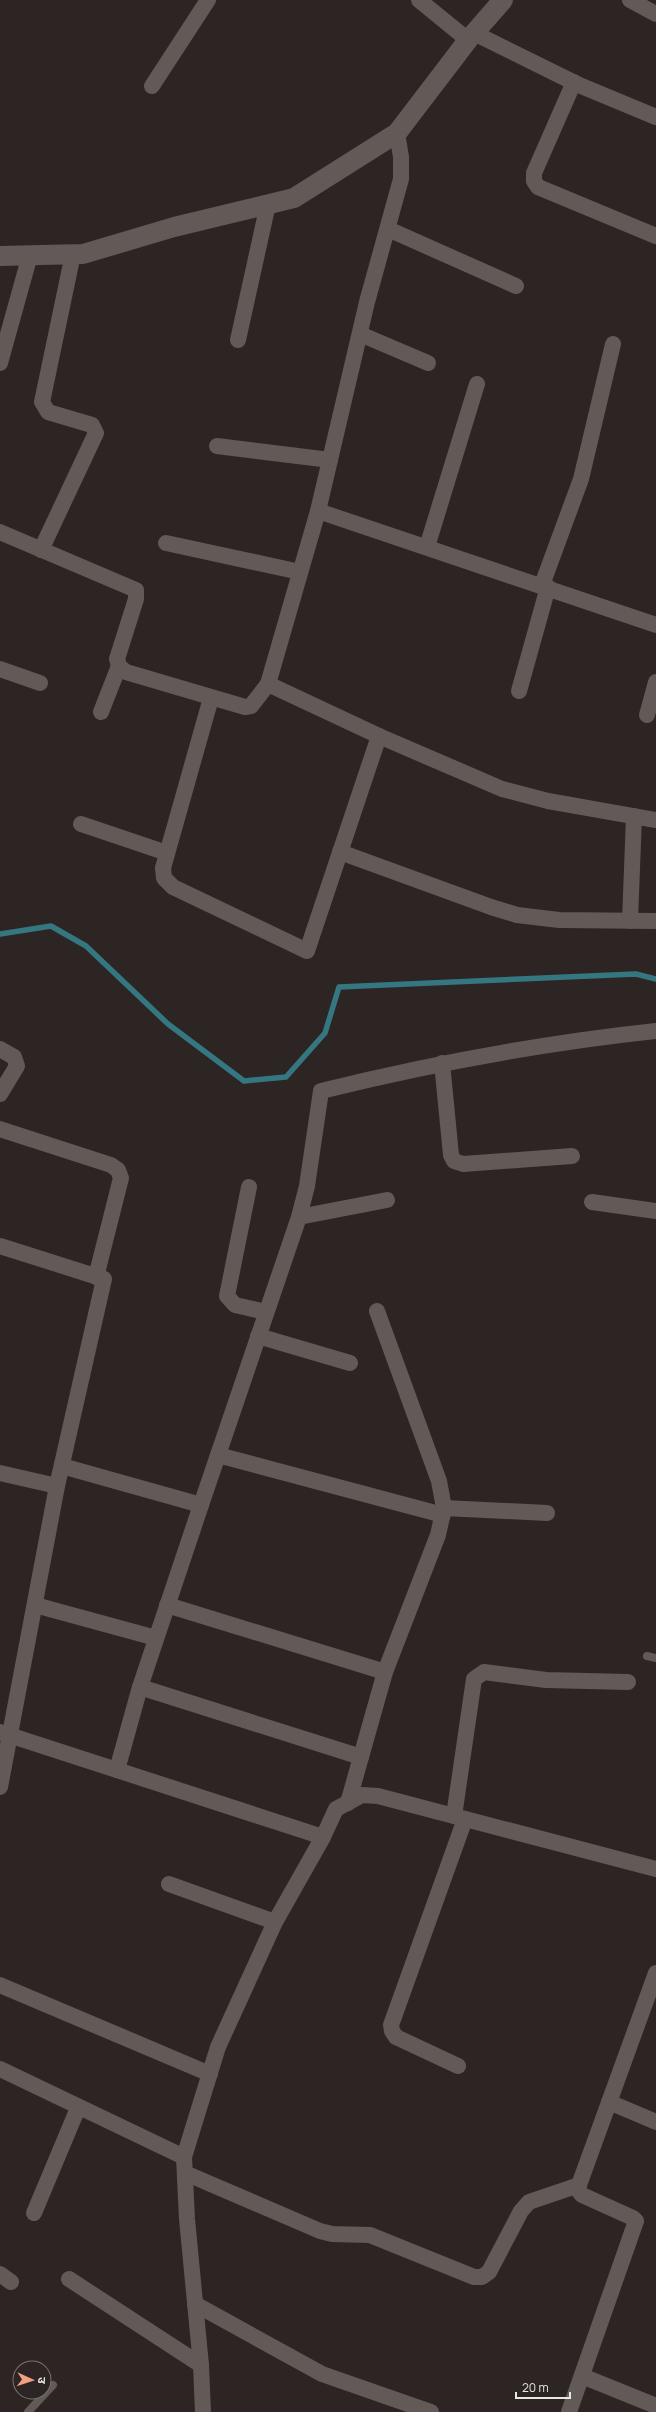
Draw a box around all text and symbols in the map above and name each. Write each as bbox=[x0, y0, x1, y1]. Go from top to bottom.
north arrow bbox=[12, 2360, 52, 2400]
scale bar bbox=[516, 2374, 570, 2400]
text: उ bbox=[35, 2377, 50, 2385]
text: 20 m bbox=[522, 2379, 549, 2396]

